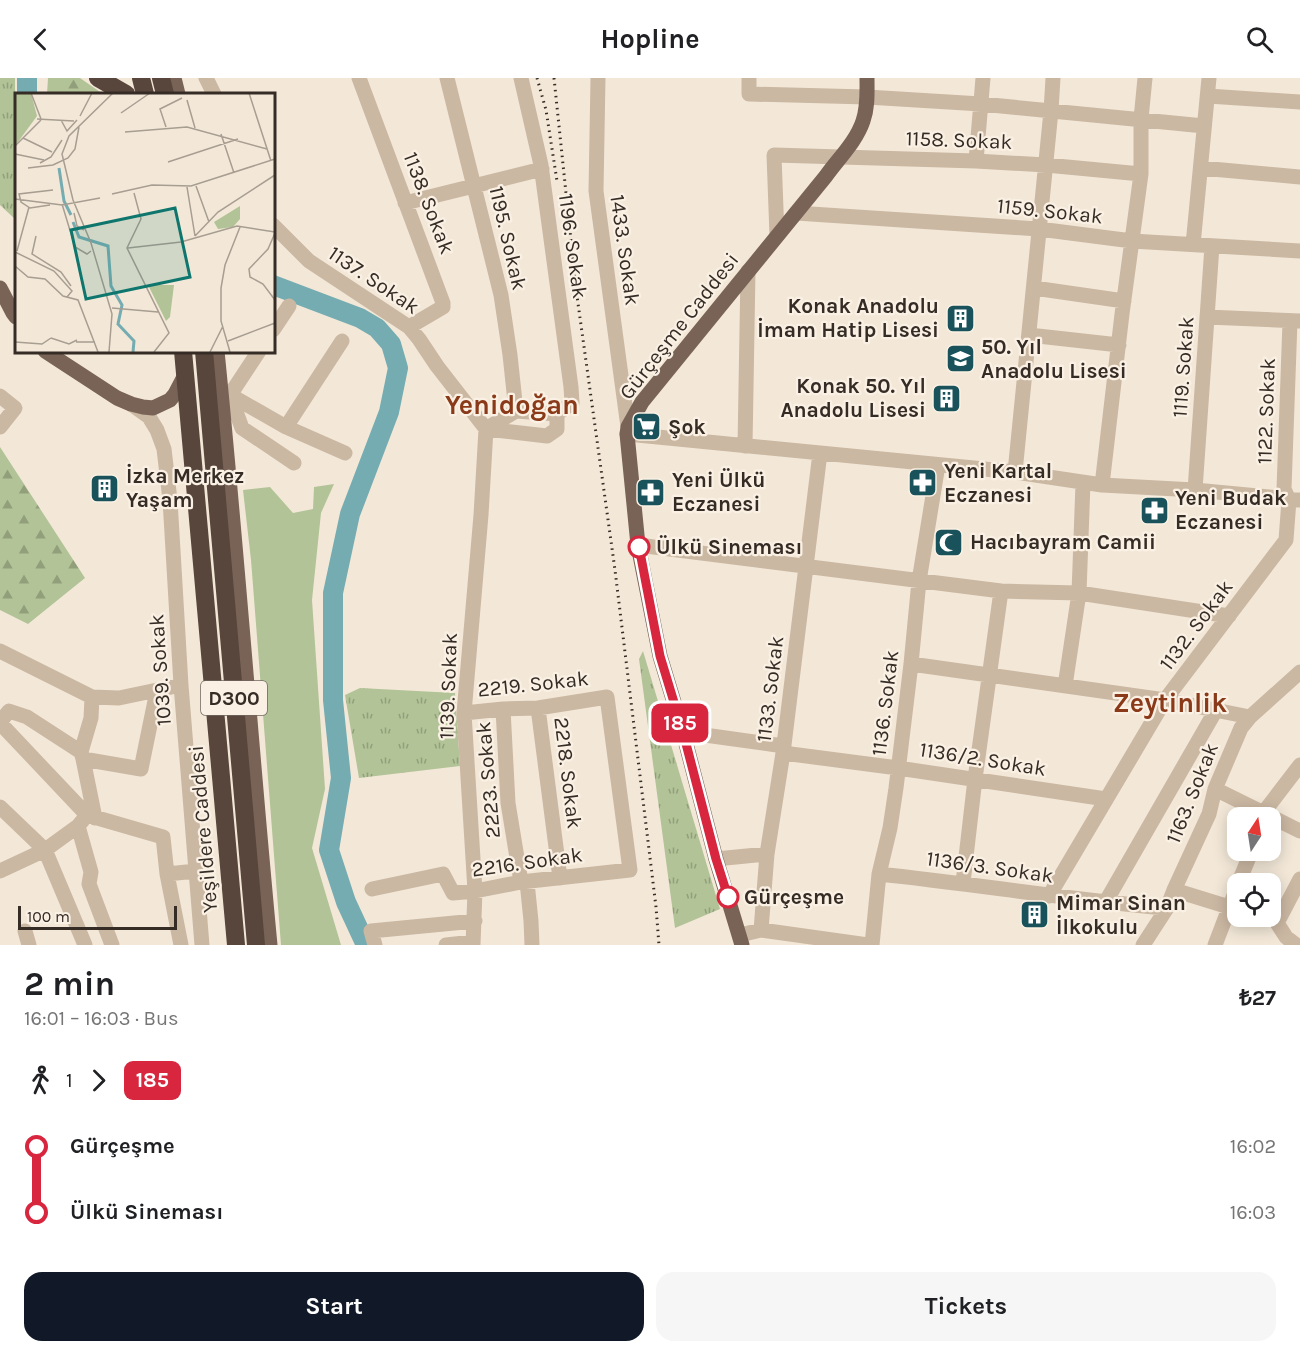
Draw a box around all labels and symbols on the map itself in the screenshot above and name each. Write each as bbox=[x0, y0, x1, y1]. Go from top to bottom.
inset map bbox=[15, 93, 274, 352]
street label: 1158. Sokak bbox=[905, 126, 1013, 154]
street label: 1138. Sokak bbox=[399, 149, 459, 258]
street label: 1195. Sokak bbox=[484, 184, 532, 293]
street label: 1196. Sokak bbox=[554, 192, 592, 300]
street label: 1433. Sokak bbox=[605, 193, 645, 307]
street label: 1159. Sokak bbox=[996, 194, 1104, 228]
street label: 1137. Sokak bbox=[324, 241, 424, 319]
street label: Gürçeşme Caddesi bbox=[614, 248, 744, 404]
place label: Konak Anadolu İmam Hatip Lisesi bbox=[757, 294, 939, 342]
building icon: Konak Anadolu İmam Hatip Lisesi bbox=[944, 302, 976, 334]
street label: 1119. Sokak bbox=[1168, 316, 1199, 418]
place label: 50. Yıl Anadolu Lisesi bbox=[981, 335, 1127, 383]
school or university icon: 50. Yıl Anadolu Lisesi bbox=[944, 343, 976, 375]
street label: 1122. Sokak bbox=[1252, 357, 1280, 465]
place label: Konak 50. Yıl Anadolu Lisesi bbox=[780, 374, 926, 422]
building icon: Konak 50. Yıl Anadolu Lisesi bbox=[931, 382, 963, 414]
district label: Yenidoğan bbox=[445, 389, 579, 421]
supermarket icon: Şok bbox=[631, 411, 663, 443]
place label: Şok bbox=[668, 415, 706, 439]
place label: Yeni Kartal Eczanesi bbox=[944, 459, 1052, 507]
place label: İzka Merkez Yaşam bbox=[126, 463, 245, 512]
pharmacy icon: Yeni Kartal Eczanesi bbox=[907, 467, 939, 499]
place label: Yeni Ülkü Eczanesi bbox=[672, 468, 766, 516]
building icon: İzka Merkez Yaşam bbox=[89, 472, 121, 504]
pharmacy icon: Yeni Ülkü Eczanesi bbox=[635, 476, 667, 508]
place label: Yeni Budak Eczanesi bbox=[1175, 486, 1287, 534]
pharmacy icon: Yeni Budak Eczanesi bbox=[1138, 494, 1170, 526]
mosque icon: Hacıbayram Camii bbox=[933, 526, 965, 558]
place label: Hacıbayram Camii bbox=[970, 530, 1156, 554]
place label: Ülkü Sineması bbox=[656, 535, 802, 559]
marker: Ülkü Sineması bbox=[628, 536, 650, 558]
street label: 1132. Sokak bbox=[1154, 575, 1238, 675]
street label: 1039. Sokak bbox=[144, 613, 176, 727]
street label: 1139. Sokak bbox=[434, 632, 462, 740]
street label: 1133. Sokak bbox=[752, 634, 788, 743]
street label: 1136. Sokak bbox=[867, 649, 903, 757]
street label: 2219. Sokak bbox=[476, 666, 590, 702]
road number: D300 bbox=[201, 681, 267, 715]
district label: Zeytinlik bbox=[1113, 687, 1227, 719]
line badge: 185 bbox=[646, 704, 714, 742]
street label: 2218. Sokak bbox=[549, 716, 587, 830]
street label: 2223. Sokak bbox=[471, 720, 505, 839]
street label: 1136/2. Sokak bbox=[918, 737, 1048, 781]
street label: 1163. Sokak bbox=[1161, 739, 1223, 847]
street label: Yeşildere Caddesi bbox=[184, 744, 222, 914]
north arrow bbox=[1227, 807, 1281, 861]
street label: 2216. Sokak bbox=[470, 842, 584, 882]
street label: 1136/3. Sokak bbox=[925, 846, 1055, 888]
place label: Gürçeşme bbox=[744, 885, 844, 909]
marker: Gürçeşme bbox=[717, 886, 739, 908]
place label: Mimar Sinan İlkokulu bbox=[1056, 891, 1186, 939]
building icon: Mimar Sinan İlkokulu bbox=[1019, 899, 1051, 931]
scale bar bbox=[18, 903, 177, 930]

